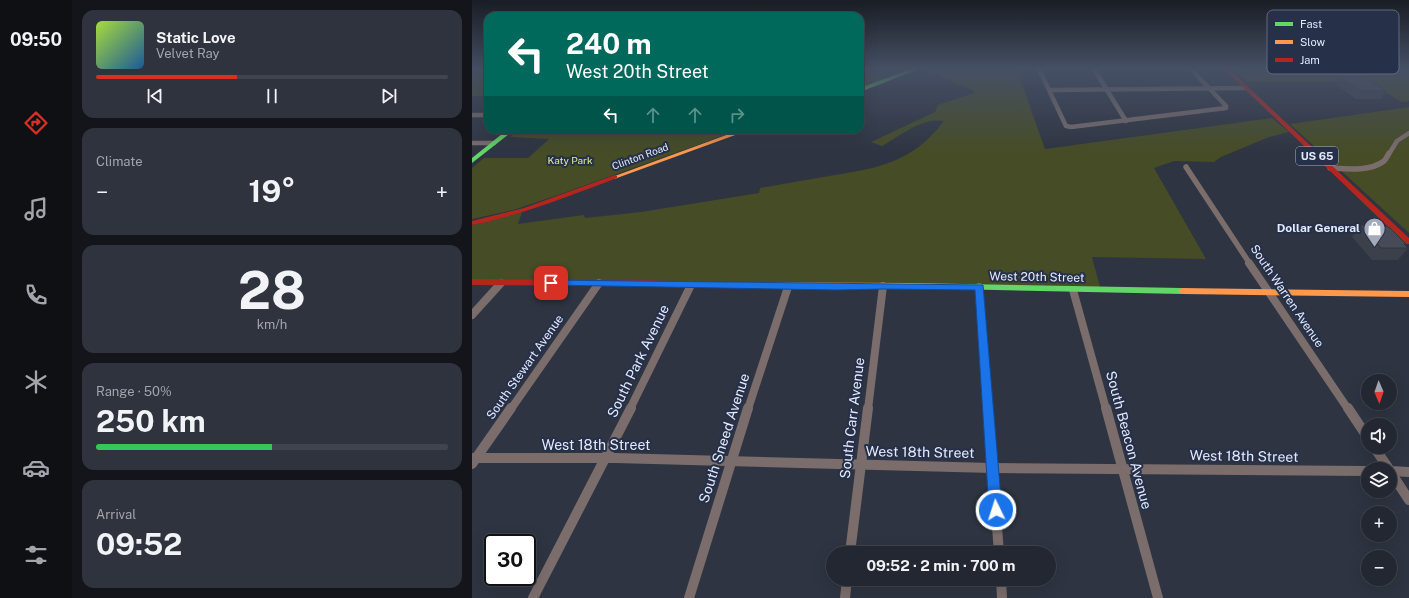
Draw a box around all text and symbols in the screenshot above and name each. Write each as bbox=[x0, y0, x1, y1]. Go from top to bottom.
legend bbox=[1267, 10, 1399, 74]
text: Fast bbox=[1300, 18, 1322, 30]
text: 240 m bbox=[566, 27, 652, 60]
icon: left bbox=[500, 28, 552, 80]
text: 09:50 bbox=[10, 29, 62, 50]
text: Static Love bbox=[156, 29, 236, 46]
text: Slow bbox=[1300, 36, 1326, 48]
text: Velvet Ray bbox=[156, 46, 220, 61]
text: Jam bbox=[1300, 54, 1320, 66]
text: West 20th Street bbox=[566, 61, 709, 82]
icon: previous bbox=[144, 85, 166, 107]
icon: pause bbox=[261, 85, 283, 107]
icon: next bbox=[378, 85, 400, 107]
icon: left bbox=[600, 104, 622, 126]
icon: ahead bbox=[642, 104, 664, 126]
icon: ahead bbox=[684, 104, 706, 126]
icon: right bbox=[726, 104, 748, 126]
icon: directions bbox=[22, 109, 50, 137]
street label: Clinton Road bbox=[610, 140, 670, 172]
road number: US 65 bbox=[1296, 147, 1338, 165]
text: Climate bbox=[96, 154, 143, 169]
park label: Katy Park bbox=[547, 154, 593, 166]
text: 19° bbox=[249, 173, 295, 209]
text: − bbox=[96, 179, 108, 205]
text: + bbox=[436, 179, 448, 205]
icon: music bbox=[22, 195, 50, 223]
shop icon: Dollar General bbox=[1362, 215, 1388, 248]
place label: Dollar General bbox=[1277, 221, 1360, 235]
street label: South Warren Avenue bbox=[1247, 242, 1327, 350]
text: 28 bbox=[238, 260, 306, 321]
pin bbox=[534, 266, 568, 300]
street label: West 20th Street bbox=[989, 269, 1085, 285]
icon: arrive bbox=[540, 272, 562, 294]
icon: phone bbox=[22, 281, 50, 309]
street label: South Park Avenue bbox=[604, 302, 672, 420]
street label: South Stewart Avenue bbox=[484, 312, 567, 422]
text: km/h bbox=[257, 317, 287, 332]
street label: South Carr Avenue bbox=[837, 356, 867, 480]
icon: climate bbox=[22, 368, 50, 396]
street label: South Beacon Avenue bbox=[1103, 369, 1155, 511]
street label: South Sneed Avenue bbox=[695, 371, 753, 505]
north arrow bbox=[1361, 374, 1397, 410]
map controls bbox=[1361, 374, 1397, 586]
text: Range · 50% bbox=[96, 384, 172, 399]
text: 250 km bbox=[96, 403, 206, 439]
button: sound bbox=[1361, 418, 1397, 454]
street label: West 18th Street bbox=[542, 437, 650, 453]
street label: West 18th Street bbox=[865, 443, 975, 461]
street label: West 18th Street bbox=[1189, 447, 1299, 465]
icon: car bbox=[22, 454, 50, 482]
button: layers bbox=[1361, 462, 1397, 498]
position arrow bbox=[975, 489, 1017, 531]
button: + bbox=[1361, 506, 1397, 542]
text: Arrival bbox=[96, 507, 136, 522]
text: 09:52 bbox=[96, 526, 182, 562]
speed limit sign: 30 bbox=[484, 534, 536, 586]
icon: filters bbox=[22, 541, 50, 569]
button: − bbox=[1361, 550, 1397, 586]
text: 09:52 · 2 min · 700 m bbox=[866, 557, 1016, 574]

